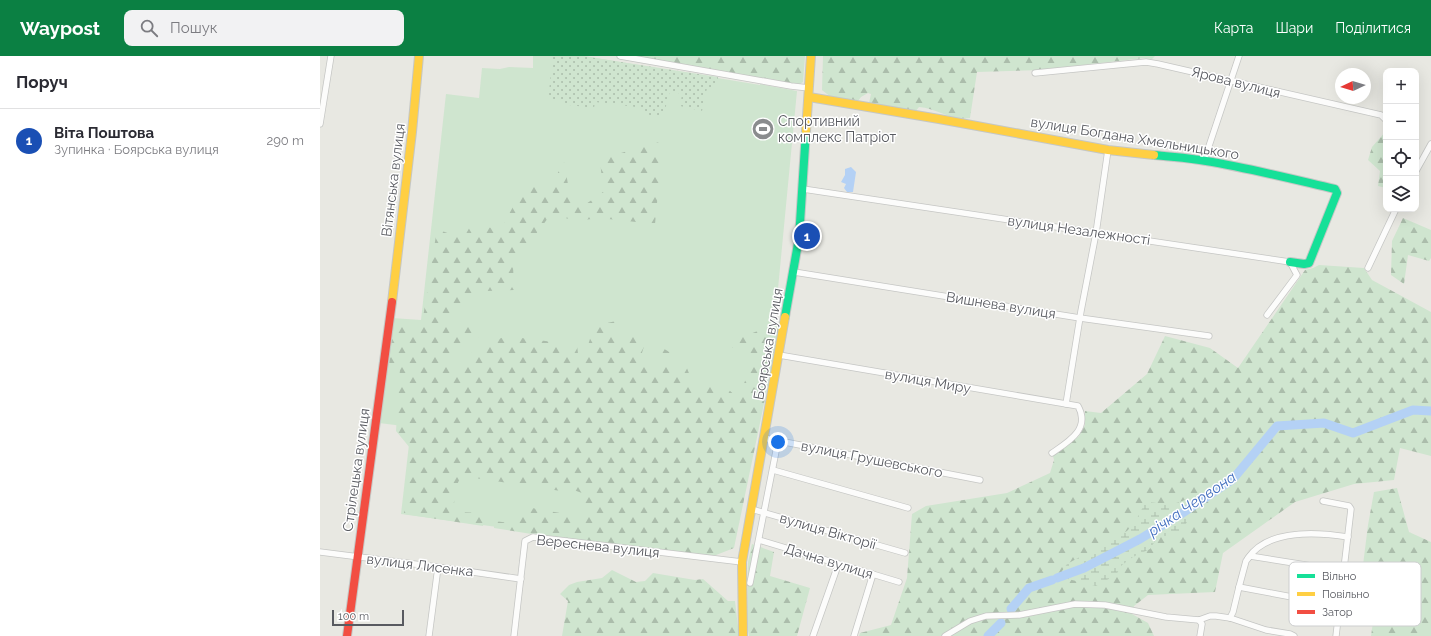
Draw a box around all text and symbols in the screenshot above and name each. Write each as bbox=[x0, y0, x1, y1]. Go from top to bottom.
search box bbox=[124, 10, 404, 46]
text: Waypost bbox=[20, 17, 100, 39]
icon: search bbox=[138, 17, 160, 39]
text: Пошук bbox=[170, 19, 218, 37]
text: Карта bbox=[1214, 20, 1253, 36]
text: Шари bbox=[1275, 20, 1313, 36]
text: Поділитися bbox=[1335, 20, 1411, 36]
street label: Ярова вулиця bbox=[1190, 63, 1282, 101]
north arrow bbox=[1335, 68, 1371, 104]
map controls bbox=[1383, 68, 1419, 212]
button: + bbox=[1383, 68, 1419, 104]
text: Поруч bbox=[16, 72, 68, 92]
button: − bbox=[1383, 104, 1419, 140]
place label: Спортивний комплекс Патріот bbox=[778, 113, 897, 145]
street label: вулиця Богдана Хмельницького bbox=[1030, 114, 1240, 162]
sports icon: Спортивний комплекс Патріот bbox=[750, 116, 776, 142]
street label: Вітянська вулиця bbox=[378, 122, 408, 238]
text: Віта Поштова bbox=[54, 124, 154, 142]
text: 1 bbox=[26, 133, 32, 148]
text: 290 m bbox=[266, 133, 304, 148]
button: locate bbox=[1383, 140, 1419, 176]
text: Зупинка · Боярська вулиця bbox=[54, 142, 219, 157]
button: layers bbox=[1383, 176, 1419, 212]
street label: вулиця Незалежності bbox=[1007, 212, 1151, 248]
pin: 1 bbox=[794, 221, 820, 251]
street label: Боярська вулиця bbox=[750, 287, 786, 401]
street label: Вишнева вулиця bbox=[945, 288, 1057, 322]
street label: вулиця Миру bbox=[884, 366, 973, 396]
street label: Стрілецька вулиця bbox=[339, 407, 373, 533]
your location bbox=[768, 432, 788, 452]
street label: вулиця Грушевського bbox=[800, 437, 944, 481]
water label: річка Червона bbox=[1144, 468, 1239, 541]
street label: вулиця Вікторії bbox=[778, 510, 878, 552]
street label: Вереснева вулиця bbox=[536, 532, 660, 560]
street label: Дачна вулиця bbox=[783, 540, 875, 582]
street label: вулиця Лисенка bbox=[366, 550, 474, 580]
legend bbox=[1289, 562, 1421, 626]
text: Вільно bbox=[1322, 570, 1357, 583]
text: Повільно bbox=[1322, 588, 1370, 601]
text: Затор bbox=[1322, 606, 1353, 619]
scale bar bbox=[332, 608, 404, 627]
text: 100 m bbox=[338, 610, 369, 623]

